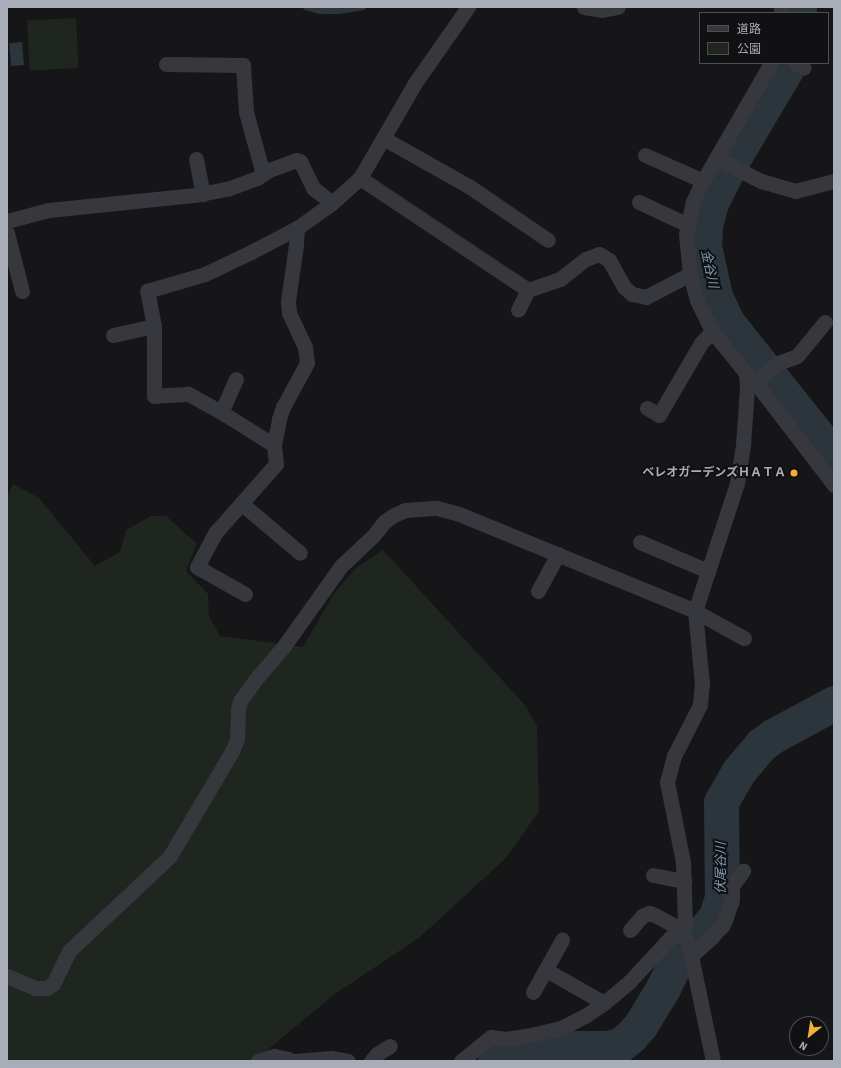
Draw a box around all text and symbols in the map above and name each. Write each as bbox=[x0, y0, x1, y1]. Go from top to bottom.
legend bbox=[699, 12, 829, 64]
text: 道路 bbox=[737, 21, 761, 38]
text: 公園 bbox=[737, 41, 761, 58]
water label: 金谷川 bbox=[697, 248, 721, 290]
place label: ベレオガーデンズＨＡＴＡ bbox=[642, 466, 786, 480]
marker: ベレオガーデンズＨＡＴＡ bbox=[789, 468, 799, 478]
water label: 伏尾谷川 bbox=[713, 842, 729, 894]
north arrow bbox=[789, 1016, 829, 1056]
text: N bbox=[796, 1038, 810, 1054]

